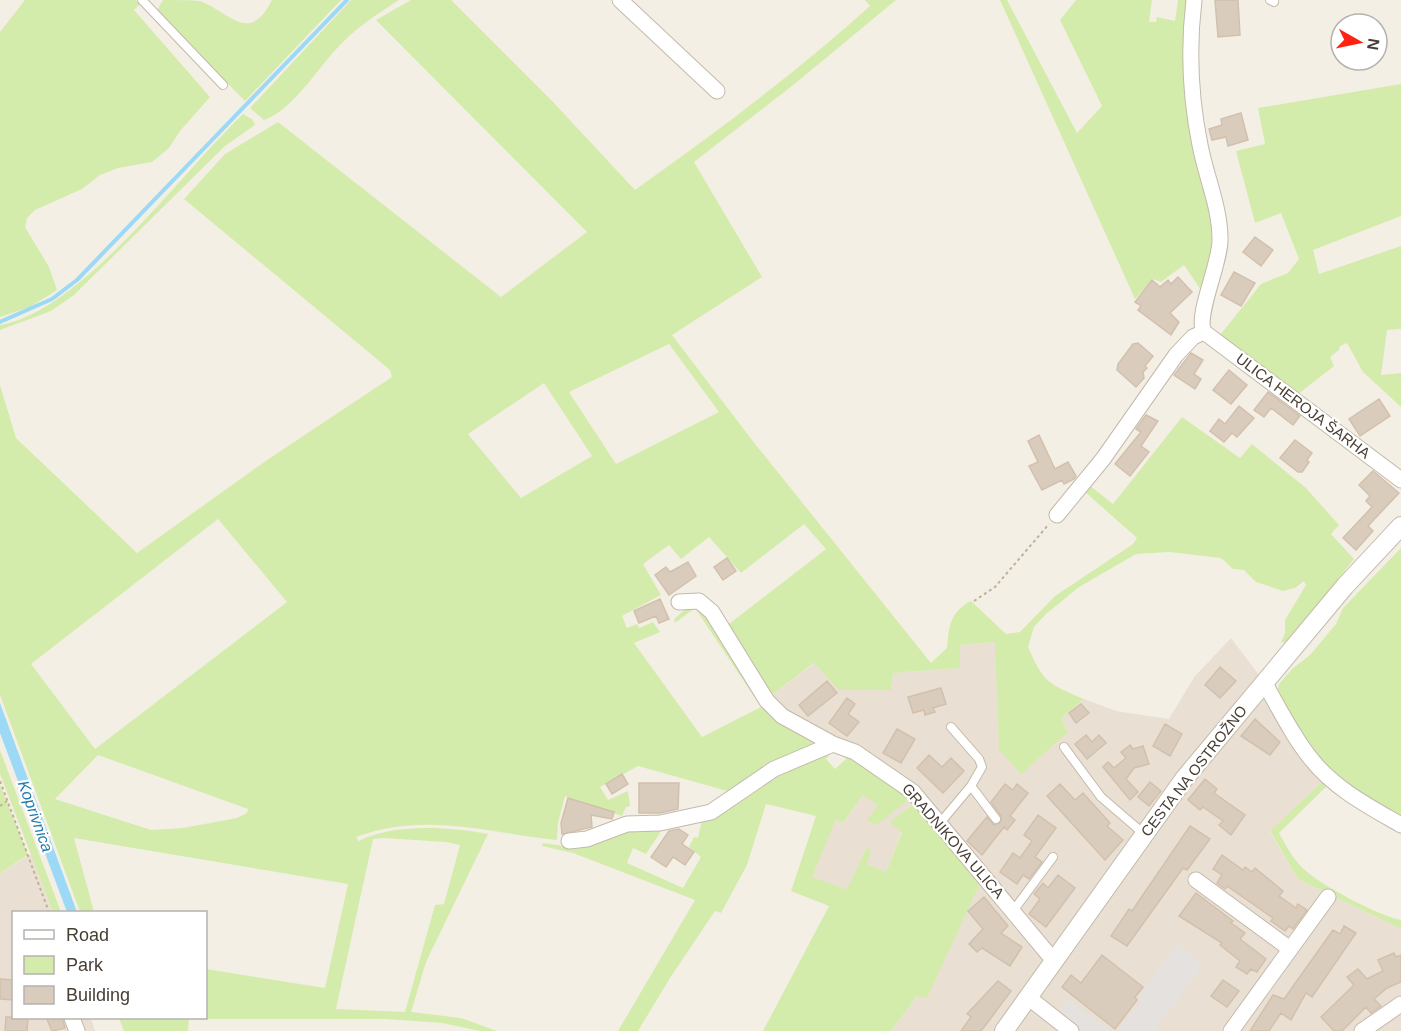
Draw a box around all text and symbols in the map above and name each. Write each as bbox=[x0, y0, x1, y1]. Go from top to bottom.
north arrow bbox=[1329, 12, 1389, 72]
text: N bbox=[1364, 37, 1383, 51]
street label: ULICA HEROJA ŠARHA bbox=[1233, 350, 1374, 462]
street label: CESTA NA OSTROŽNO bbox=[1137, 702, 1250, 840]
water label: Koprivnica bbox=[15, 778, 56, 854]
street label: GRADNIKOVA ULICA bbox=[899, 780, 1008, 902]
legend bbox=[12, 911, 207, 1019]
text: Road bbox=[66, 925, 109, 945]
text: Park bbox=[66, 955, 104, 975]
text: Building bbox=[66, 985, 130, 1005]

